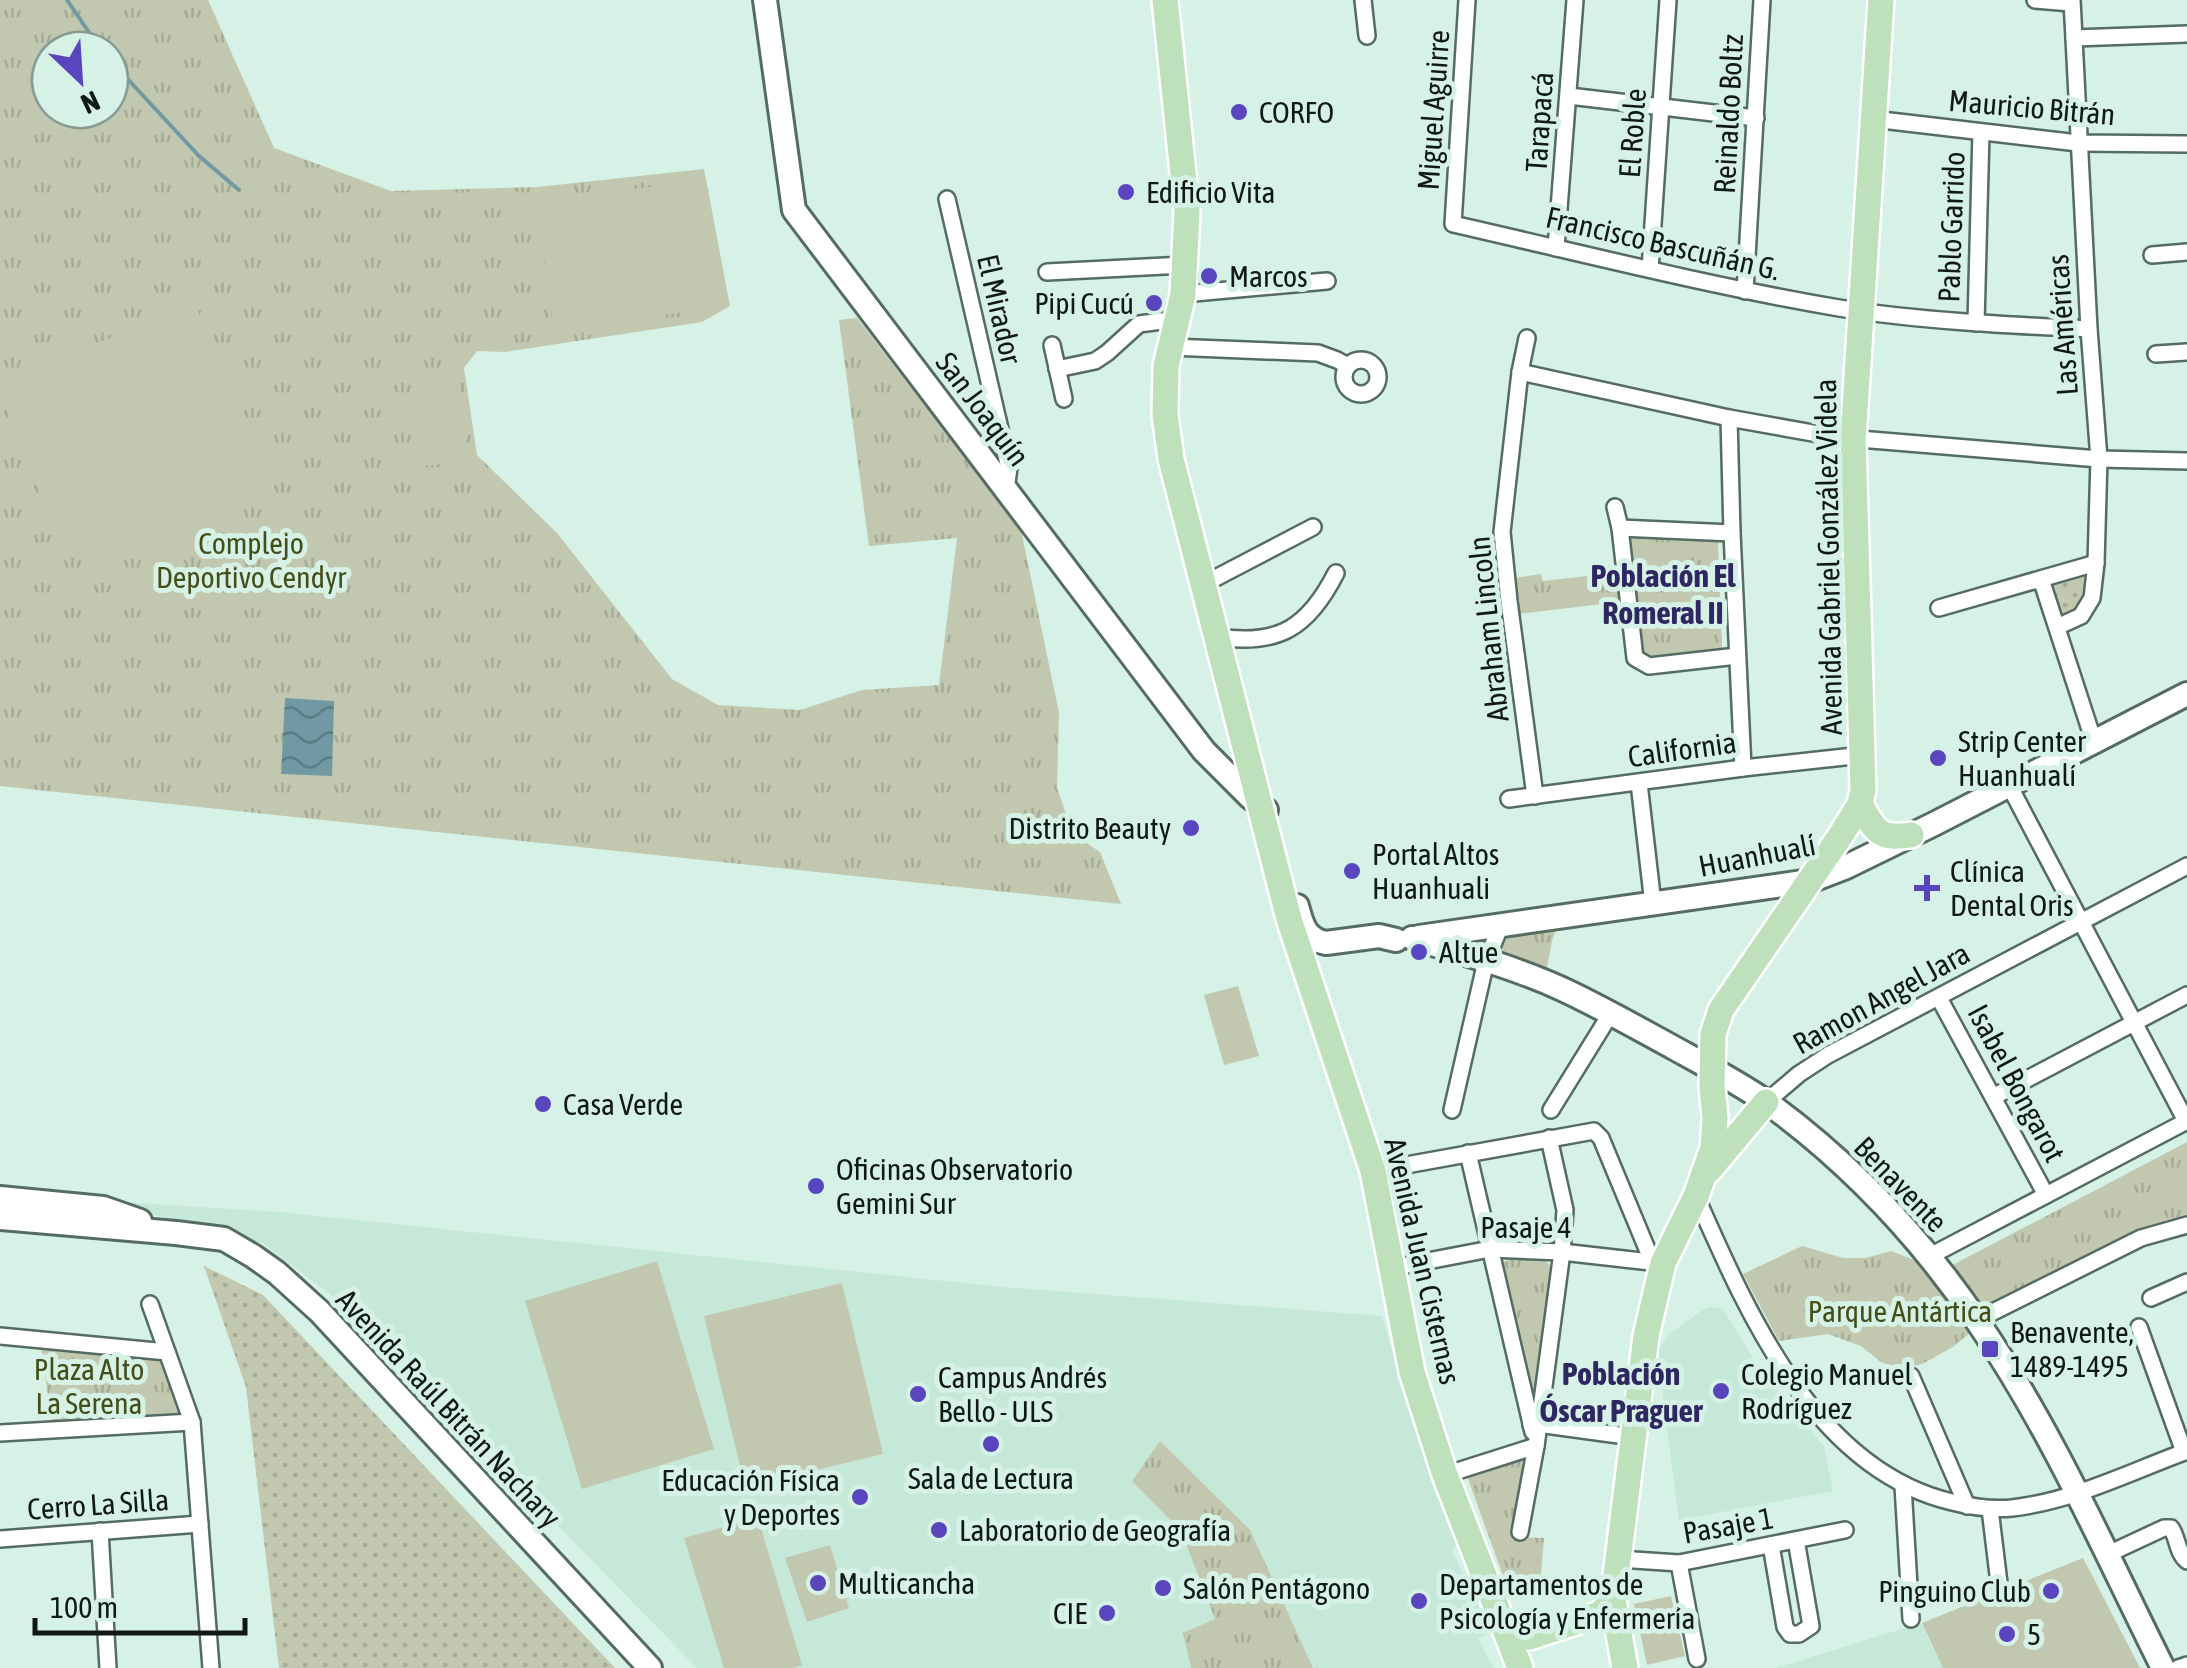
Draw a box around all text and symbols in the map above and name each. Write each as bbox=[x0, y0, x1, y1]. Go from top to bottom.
street label: Miguel Aguirre bbox=[1410, 29, 1456, 191]
north arrow bbox=[30, 30, 130, 130]
street label: Reinaldo Boltz bbox=[1707, 33, 1749, 195]
street label: Tarapacá bbox=[1519, 71, 1559, 173]
street label: Mauricio Bitrán bbox=[1947, 83, 2117, 131]
text: N bbox=[76, 85, 105, 121]
street label: El Roble bbox=[1612, 87, 1652, 179]
place label: CORFO bbox=[1259, 95, 1334, 129]
marker: CORFO bbox=[1228, 101, 1250, 123]
street label: Pablo Garrido bbox=[1931, 151, 1971, 303]
place label: Edificio Vita bbox=[1146, 175, 1275, 209]
marker: Edificio Vita bbox=[1115, 181, 1137, 203]
street label: Francisco Bascuñán G. bbox=[1543, 200, 1783, 286]
street label: El Mirador bbox=[971, 251, 1029, 368]
street label: Las Américas bbox=[2040, 253, 2084, 397]
place label: Marcos bbox=[1229, 259, 1308, 293]
marker: Marcos bbox=[1198, 265, 1220, 287]
place label: Pipi Cucú bbox=[1034, 286, 1134, 320]
marker: Pipi Cucú bbox=[1143, 292, 1165, 314]
street label: San Joaquín bbox=[929, 346, 1037, 472]
street label: Avenida Gabriel González Videla bbox=[1808, 379, 1848, 735]
park label: Complejo Deportivo Cendyr bbox=[156, 526, 347, 594]
street label: Abraham Lincoln bbox=[1461, 535, 1515, 723]
district label: Población El Romeral II bbox=[1590, 557, 1736, 631]
place label: Strip Center Huanhualí bbox=[1958, 724, 2087, 792]
street label: California bbox=[1626, 725, 1738, 773]
marker: Strip Center Huanhualí bbox=[1927, 747, 1949, 769]
place label: Distrito Beauty bbox=[1008, 811, 1171, 845]
marker: Distrito Beauty bbox=[1180, 817, 1202, 839]
street label: Huanhualí bbox=[1696, 827, 1818, 883]
place label: Portal Altos Huanhuali bbox=[1372, 837, 1499, 905]
place label: Clínica Dental Oris bbox=[1950, 854, 2073, 922]
marker: Portal Altos Huanhuali bbox=[1341, 860, 1363, 882]
marker: Clínica Dental Oris bbox=[1914, 875, 1940, 901]
place label: Altue bbox=[1439, 935, 1498, 969]
street label: Ramon Angel Jara bbox=[1787, 936, 1975, 1060]
marker: Altue bbox=[1408, 941, 1430, 963]
street label: Isabel Bongarot bbox=[1961, 999, 2073, 1167]
place label: Casa Verde bbox=[563, 1087, 683, 1121]
marker: Casa Verde bbox=[532, 1093, 554, 1115]
street label: Benavente bbox=[1848, 1130, 1954, 1238]
street label: Avenida Juan Cisternas bbox=[1378, 1135, 1468, 1387]
place label: Oficinas Observatorio Gemini Sur bbox=[836, 1152, 1073, 1220]
marker: Oficinas Observatorio Gemini Sur bbox=[805, 1175, 827, 1197]
street label: Pasaje 4 bbox=[1480, 1210, 1572, 1244]
street label: Avenida Raúl Bitrán Nachary bbox=[330, 1282, 568, 1534]
park label: Parque Antártica bbox=[1808, 1294, 1992, 1328]
place label: Benavente, 1489-1495 bbox=[2010, 1315, 2134, 1383]
marker: Benavente, 1489-1495 bbox=[1979, 1338, 2001, 1360]
park label: Plaza Alto La Serena bbox=[34, 1352, 144, 1420]
district label: Población Óscar Praguer bbox=[1539, 1355, 1703, 1429]
place label: Colegio Manuel Rodríguez bbox=[1741, 1357, 1913, 1425]
place label: Campus Andrés Bello - ULS bbox=[938, 1360, 1107, 1428]
marker: Colegio Manuel Rodríguez bbox=[1710, 1380, 1732, 1402]
marker: Campus Andrés Bello - ULS bbox=[907, 1383, 929, 1405]
marker: Sala de Lectura bbox=[980, 1433, 1002, 1455]
place label: Sala de Lectura bbox=[908, 1461, 1074, 1495]
place label: Educación Física y Deportes bbox=[661, 1463, 840, 1531]
street label: Cerro La Silla bbox=[26, 1482, 170, 1526]
marker: Educación Física y Deportes bbox=[849, 1486, 871, 1508]
street label: Pasaje 1 bbox=[1680, 1500, 1776, 1550]
place label: Laboratorio de Geografía bbox=[959, 1513, 1231, 1547]
marker: Laboratorio de Geografía bbox=[928, 1519, 950, 1541]
place label: Multicancha bbox=[838, 1566, 975, 1600]
place label: Departamentos de Psicología y Enfermería bbox=[1439, 1567, 1695, 1635]
place label: Salón Pentágono bbox=[1183, 1571, 1370, 1605]
marker: Multicancha bbox=[807, 1572, 829, 1594]
scale bar bbox=[35, 1573, 245, 1635]
place label: Pinguino Club bbox=[1878, 1574, 2031, 1608]
marker: Salón Pentágono bbox=[1152, 1577, 1174, 1599]
marker: Pinguino Club bbox=[2040, 1580, 2062, 1602]
text: 100 m bbox=[50, 1590, 118, 1624]
marker: Departamentos de Psicología y Enfermería bbox=[1408, 1590, 1430, 1612]
place label: CIE bbox=[1053, 1596, 1087, 1630]
marker: CIE bbox=[1096, 1602, 1118, 1624]
place label: 5 bbox=[2027, 1617, 2041, 1651]
marker: 5 bbox=[1996, 1623, 2018, 1645]

